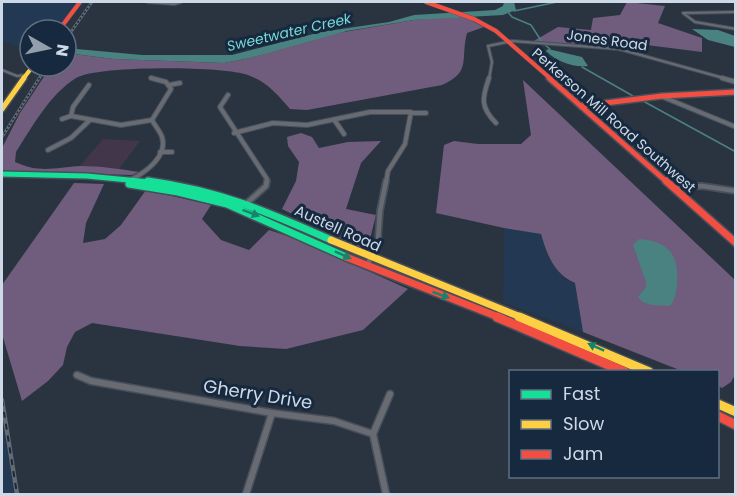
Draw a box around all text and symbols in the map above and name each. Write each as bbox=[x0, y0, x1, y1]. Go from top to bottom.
water label: Sweetwater Creek bbox=[225, 8, 354, 56]
north arrow bbox=[18, 18, 78, 78]
street label: Jones Road bbox=[565, 24, 649, 56]
text: N bbox=[50, 43, 75, 58]
street label: Perkerson Mill Road Southwest bbox=[528, 43, 700, 197]
street label: Austell Road bbox=[291, 200, 385, 256]
one-way arrow bbox=[242, 209, 260, 219]
one-way arrow bbox=[334, 250, 352, 260]
one-way arrow bbox=[432, 291, 450, 300]
one-way arrow bbox=[587, 342, 604, 351]
legend bbox=[509, 370, 719, 478]
street label: Gherry Drive bbox=[202, 373, 314, 415]
text: Fast bbox=[563, 381, 600, 406]
text: Slow bbox=[563, 411, 605, 436]
text: Jam bbox=[563, 441, 603, 466]

